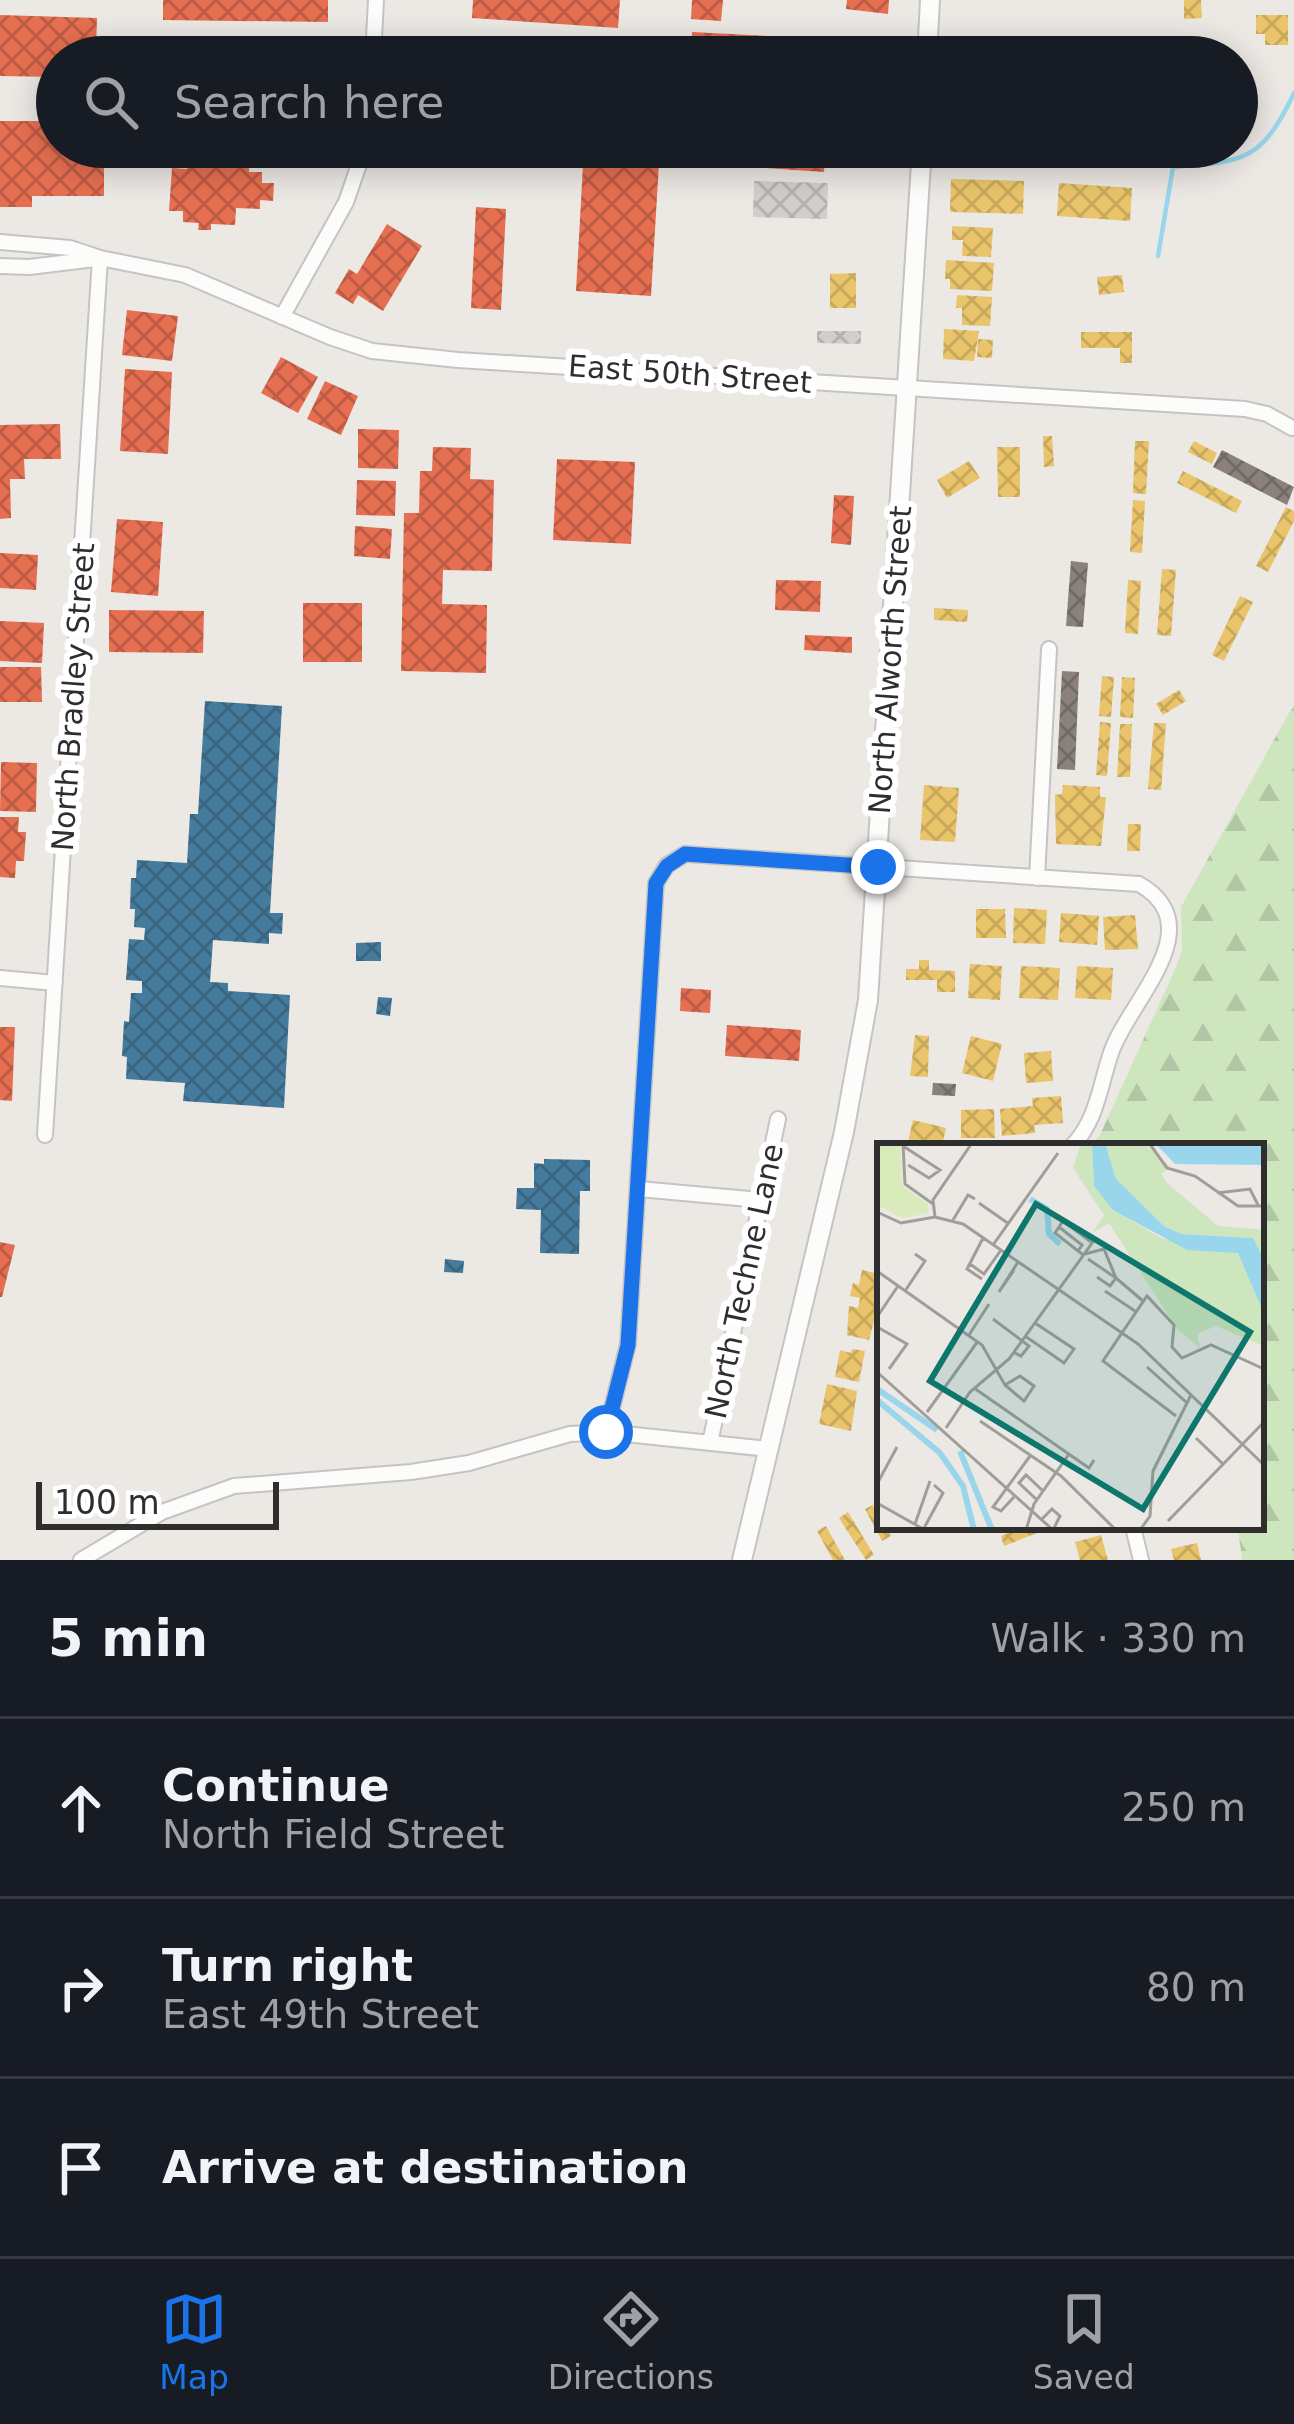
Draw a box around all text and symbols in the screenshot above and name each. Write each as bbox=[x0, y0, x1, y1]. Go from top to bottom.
search box bbox=[36, 36, 1258, 168]
icon: search bbox=[78, 69, 144, 135]
text: Search here bbox=[174, 76, 444, 129]
street label: East 50th Street bbox=[567, 348, 813, 400]
street label: North Alworth Street bbox=[862, 504, 918, 815]
street label: North Bradley Street bbox=[45, 541, 101, 852]
route end bbox=[851, 840, 905, 894]
street label: North Techne Lane bbox=[698, 1140, 790, 1422]
inset map bbox=[877, 1143, 1264, 1530]
route start bbox=[579, 1405, 633, 1459]
scale bar bbox=[36, 1476, 279, 1529]
text: 100 m bbox=[54, 1483, 160, 1522]
text: 5 min bbox=[48, 1609, 208, 1668]
text: Walk · 330 m bbox=[991, 1616, 1246, 1661]
text: Continue bbox=[162, 1759, 390, 1812]
icon: ahead bbox=[48, 1775, 114, 1841]
text: 250 m bbox=[1121, 1785, 1246, 1830]
text: North Field Street bbox=[162, 1812, 504, 1857]
text: Turn right bbox=[162, 1939, 413, 1992]
icon: right bbox=[48, 1955, 114, 2021]
text: 80 m bbox=[1146, 1965, 1246, 2010]
text: East 49th Street bbox=[162, 1992, 479, 2037]
icon: arrive bbox=[48, 2135, 114, 2201]
text: Arrive at destination bbox=[162, 2141, 688, 2194]
tab: Map bbox=[159, 2286, 229, 2397]
tab: Directions bbox=[548, 2286, 714, 2397]
tab: Saved bbox=[1033, 2286, 1135, 2397]

